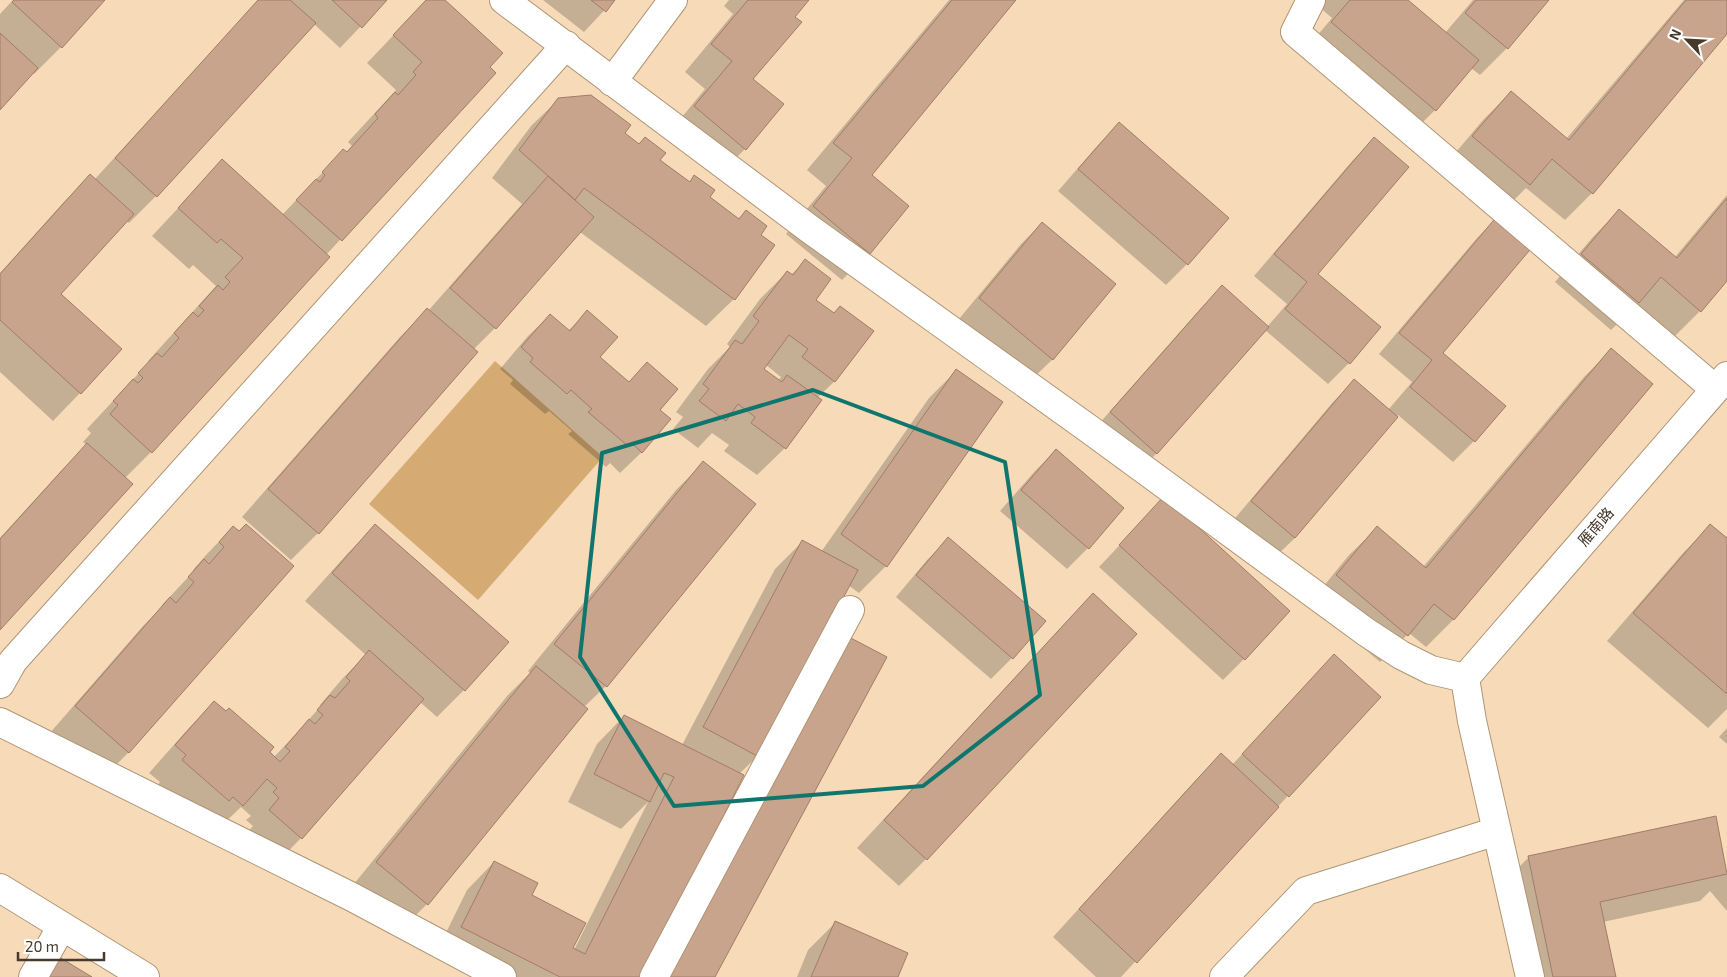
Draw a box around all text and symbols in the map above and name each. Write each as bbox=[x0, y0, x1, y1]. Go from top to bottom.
north arrow bbox=[1662, 15, 1712, 65]
text: N bbox=[1665, 26, 1685, 42]
street label: 雁南路 bbox=[1574, 503, 1617, 549]
scale bar bbox=[18, 930, 104, 962]
text: 20 m bbox=[25, 937, 59, 955]

